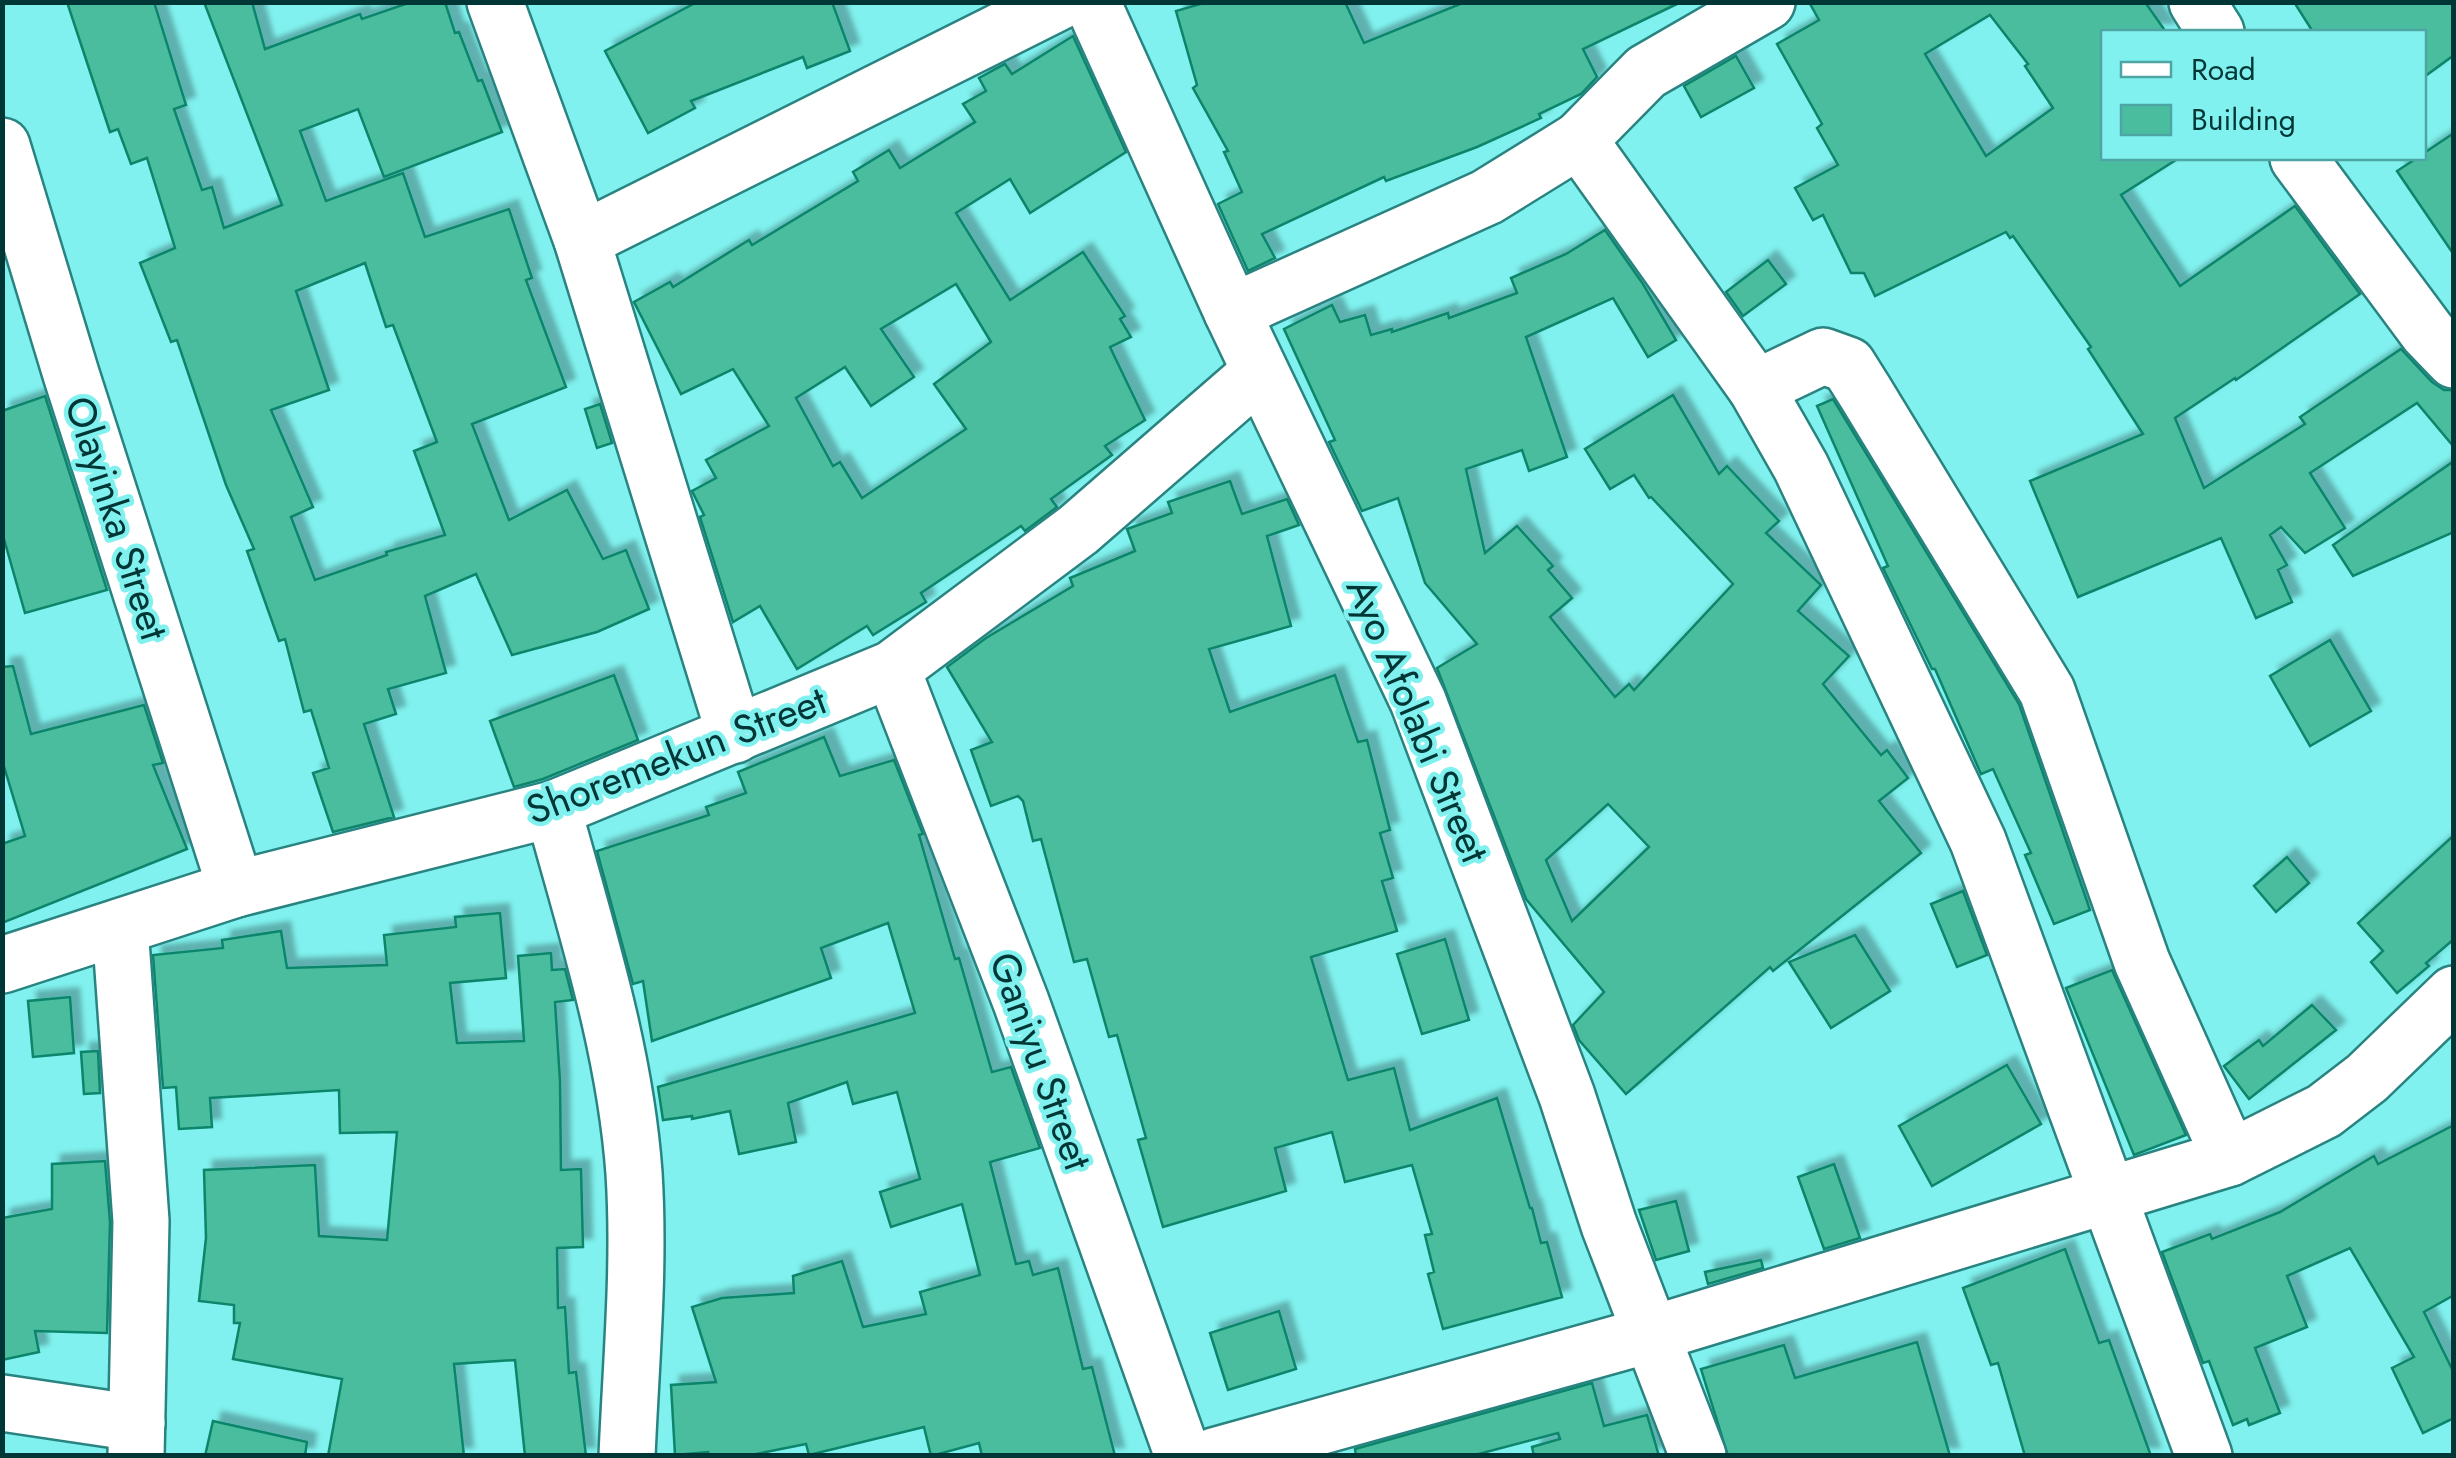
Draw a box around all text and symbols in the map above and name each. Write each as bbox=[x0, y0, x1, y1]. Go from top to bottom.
legend bbox=[2101, 30, 2426, 160]
text: Road bbox=[2191, 48, 2256, 91]
text: Building bbox=[2191, 98, 2296, 141]
street label: Olayinka Street bbox=[50, 389, 184, 648]
street label: Ayo Afolabi Street bbox=[1332, 569, 1504, 872]
street label: Shoremekun Street bbox=[518, 671, 835, 839]
street label: Ganiyu Street bbox=[975, 944, 1107, 1178]

